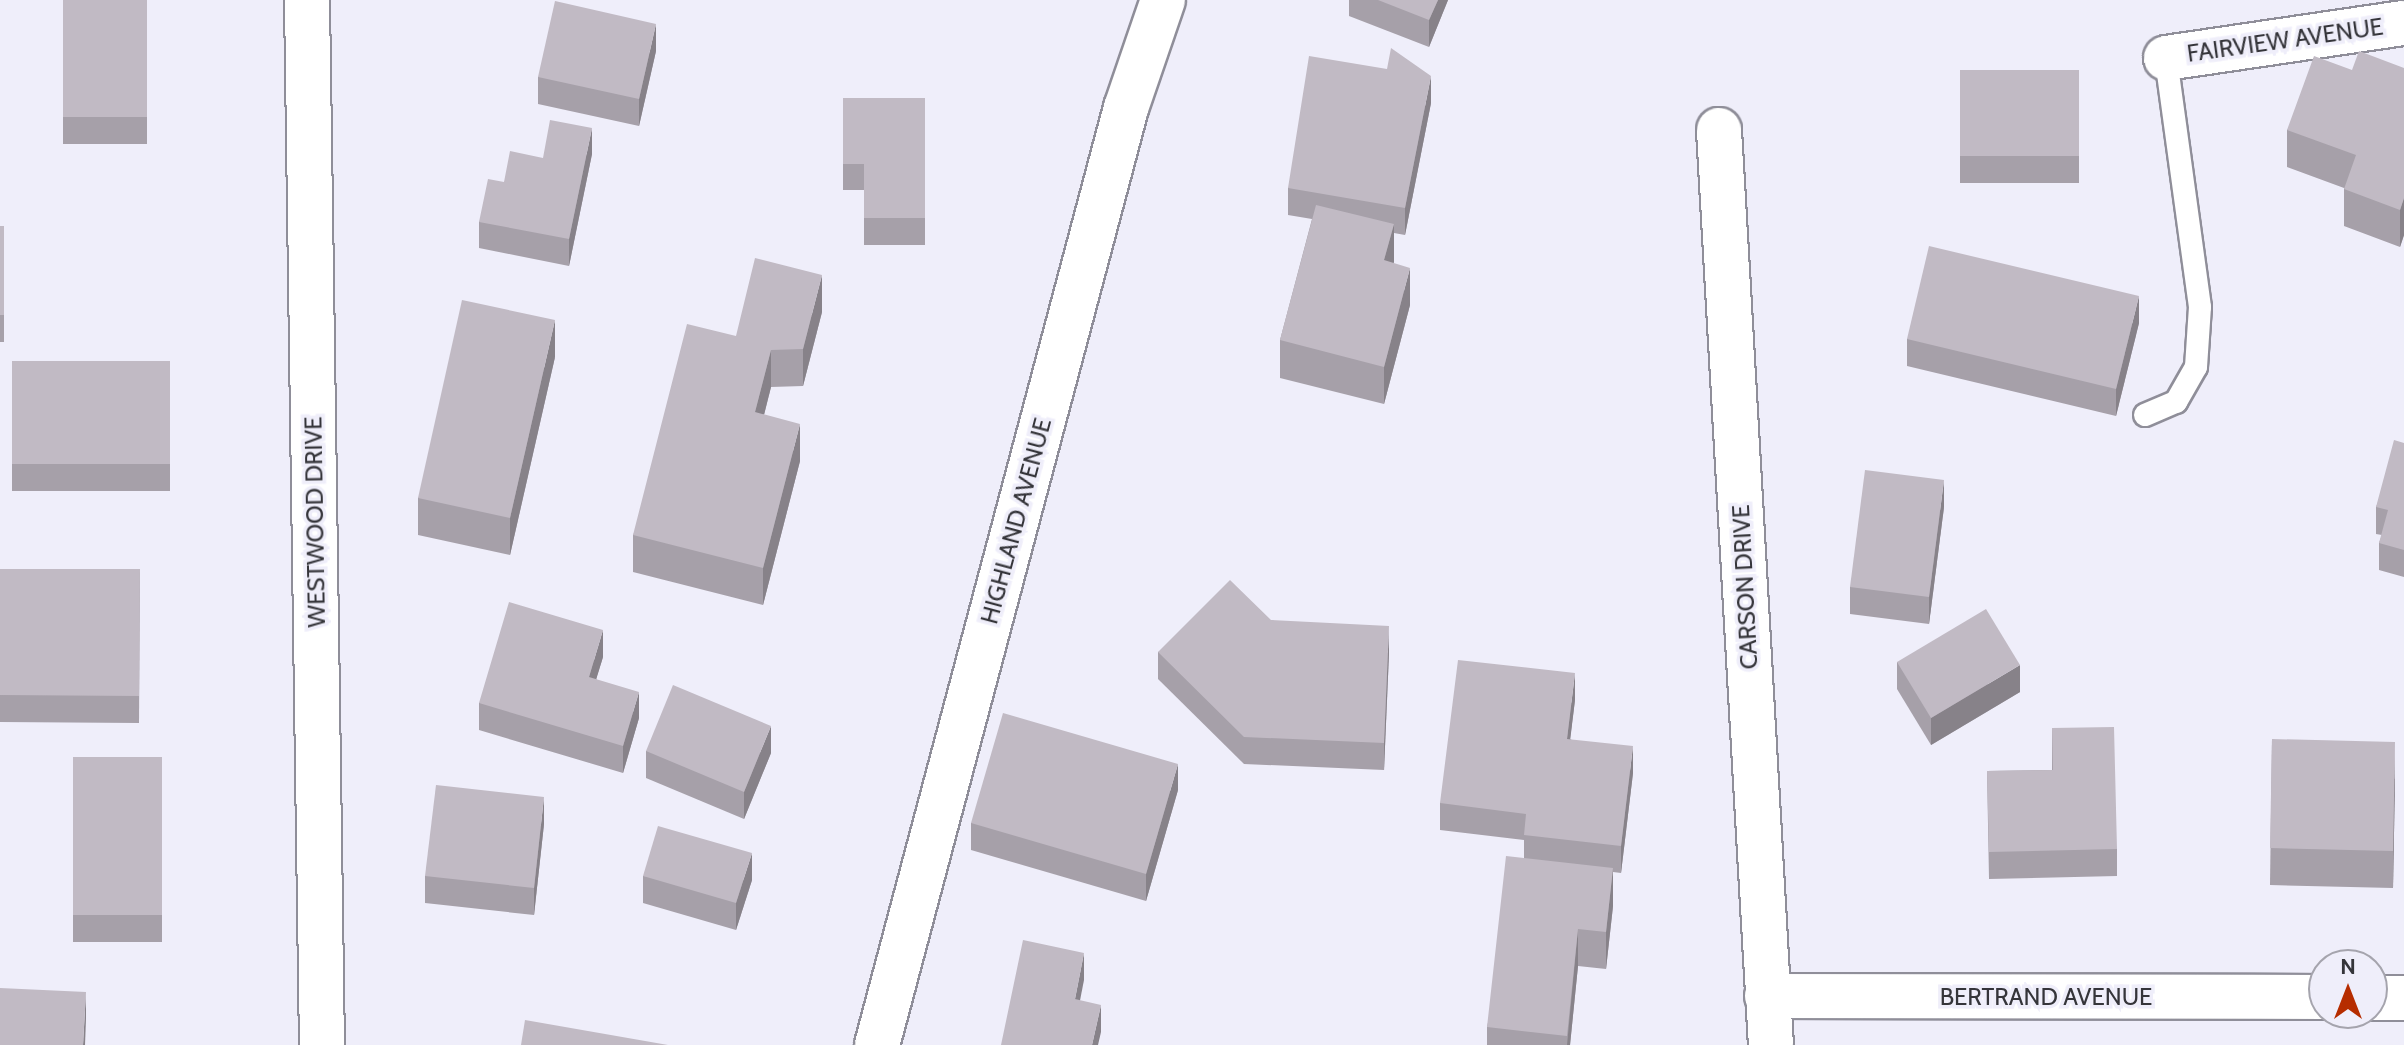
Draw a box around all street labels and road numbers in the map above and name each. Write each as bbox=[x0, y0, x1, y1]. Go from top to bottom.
street label: FAIRVIEW AVENUE bbox=[2185, 12, 2385, 68]
street label: HIGHLAND AVENUE bbox=[975, 415, 1057, 627]
street label: WESTWOOD DRIVE bbox=[299, 416, 331, 628]
street label: CARSON DRIVE bbox=[1726, 504, 1764, 670]
street label: BERTRAND AVENUE bbox=[1940, 983, 2152, 1011]

